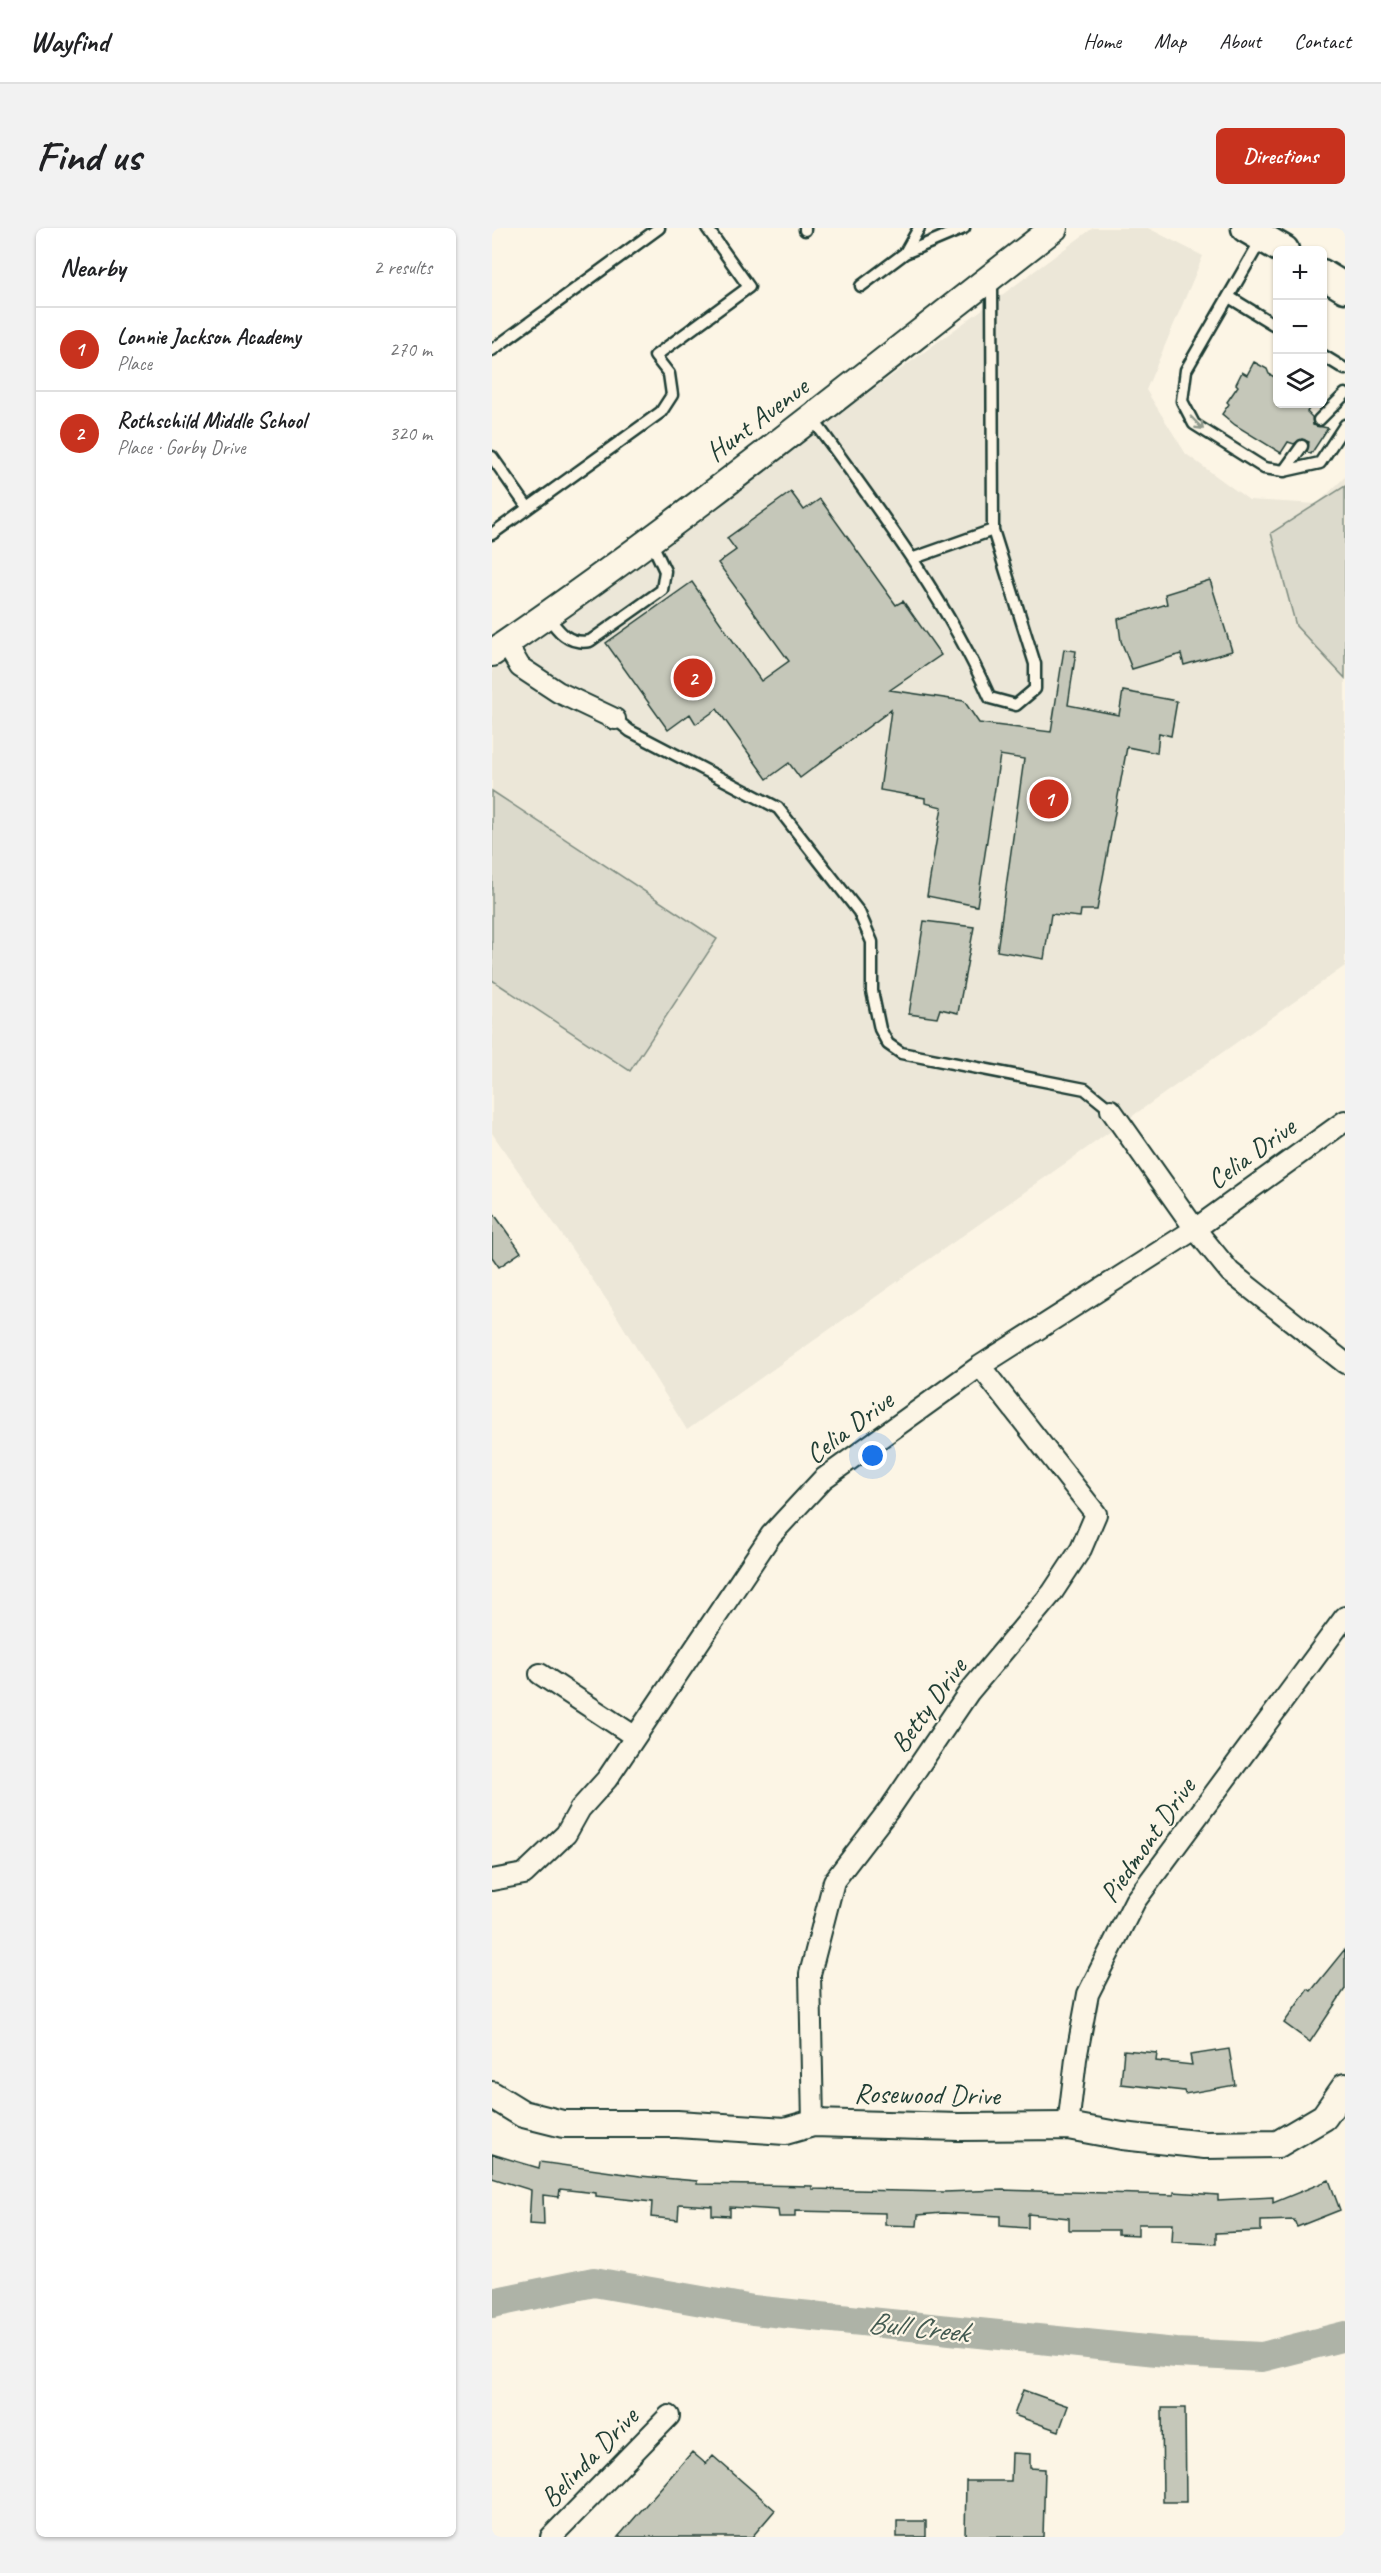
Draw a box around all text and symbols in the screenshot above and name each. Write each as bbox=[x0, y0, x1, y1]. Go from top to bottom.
text: Wayfind bbox=[30, 24, 109, 59]
text: Home bbox=[1083, 28, 1121, 54]
text: Map bbox=[1154, 28, 1186, 54]
text: About bbox=[1219, 28, 1261, 54]
text: Contact bbox=[1294, 28, 1351, 54]
button: Directions bbox=[1216, 128, 1345, 184]
text: Find us bbox=[36, 130, 141, 183]
map controls bbox=[1273, 246, 1327, 408]
button: + bbox=[1273, 246, 1327, 300]
text: Nearby bbox=[60, 251, 125, 284]
text: 2 results bbox=[373, 255, 432, 280]
button: − bbox=[1273, 300, 1327, 354]
text: Lonnie Jackson Academy bbox=[117, 323, 300, 351]
text: 1 bbox=[75, 337, 84, 362]
text: 270 m bbox=[389, 337, 432, 362]
text: Place bbox=[117, 351, 152, 376]
button: layers bbox=[1273, 354, 1327, 408]
street label: Hunt Avenue bbox=[699, 368, 817, 469]
text: Rothschild Middle School bbox=[117, 407, 306, 435]
one-way arrow bbox=[1190, 415, 1204, 430]
text: 2 bbox=[75, 421, 84, 446]
text: 320 m bbox=[389, 421, 432, 446]
text: Place · Gorby Drive bbox=[117, 435, 246, 460]
pin: 2 bbox=[674, 656, 712, 700]
pin: 1 bbox=[1030, 776, 1068, 822]
street label: Celia Drive bbox=[1200, 1108, 1304, 1197]
street label: Celia Drive bbox=[798, 1382, 901, 1471]
your location bbox=[858, 1441, 887, 1470]
street label: Betty Drive bbox=[882, 1649, 975, 1759]
street label: Piedmont Drive bbox=[1091, 1769, 1204, 1909]
street label: Rosewood Drive bbox=[854, 2075, 1002, 2113]
water label: Bull Creek bbox=[866, 2303, 975, 2352]
street label: Belinda Drive bbox=[533, 2398, 647, 2514]

